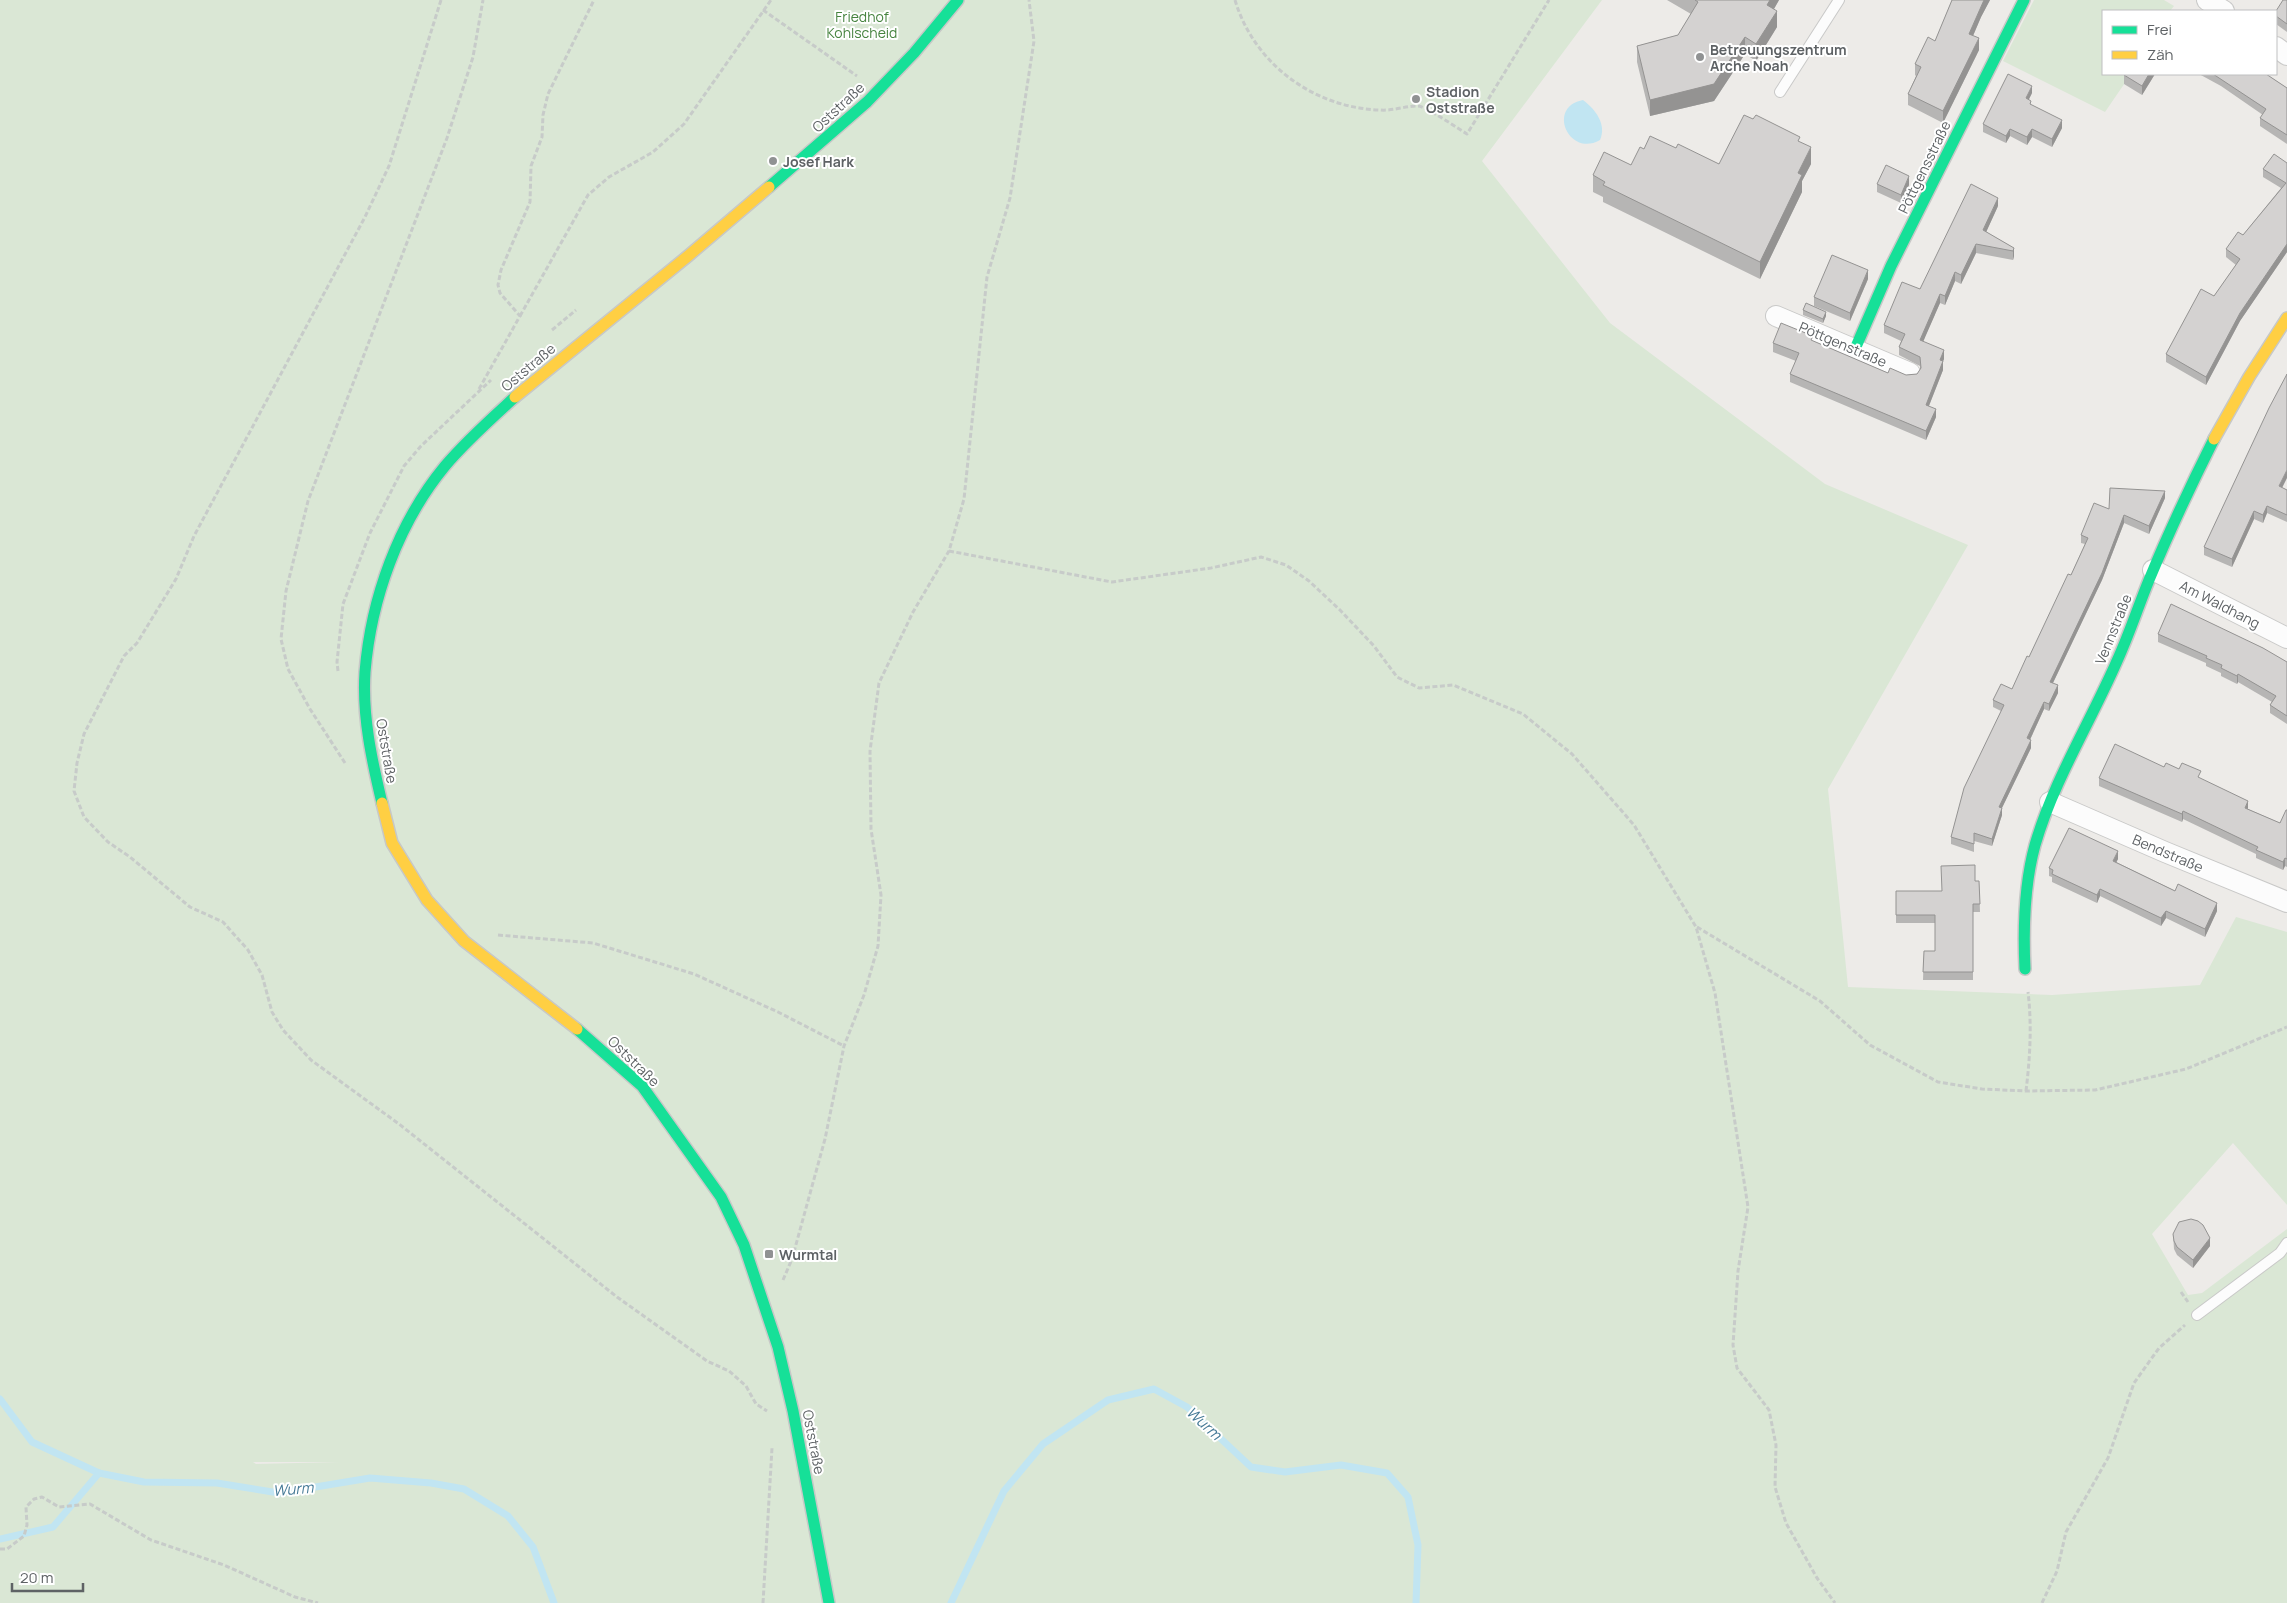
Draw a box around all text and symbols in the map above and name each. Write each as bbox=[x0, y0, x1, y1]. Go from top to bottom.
park label: Friedhof Kohlscheid bbox=[827, 7, 897, 42]
legend bbox=[2102, 10, 2277, 75]
text: Frei bbox=[2147, 19, 2172, 40]
place label: Betreuungszentrum Arche Noah bbox=[1710, 40, 1847, 75]
text: Zäh bbox=[2147, 44, 2174, 65]
marker: Betreuungszentrum Arche Noah bbox=[1694, 51, 1706, 63]
street label: Oststraße bbox=[808, 78, 868, 136]
place label: Stadion Oststraße bbox=[1426, 82, 1495, 117]
marker: Stadion Oststraße bbox=[1410, 93, 1422, 105]
street label: Pöttgensstraße bbox=[1893, 117, 1955, 217]
place label: Josef Hark bbox=[783, 152, 854, 171]
marker: Josef Hark bbox=[767, 155, 779, 167]
street label: Pöttgenstraße bbox=[1796, 317, 1890, 371]
street label: Oststraße bbox=[497, 339, 559, 395]
street label: Am Waldhang bbox=[2176, 576, 2264, 632]
street label: Vennstraße bbox=[2090, 591, 2136, 667]
street label: Oststraße bbox=[372, 717, 402, 785]
street label: Bendstraße bbox=[2130, 830, 2206, 876]
street label: Oststraße bbox=[604, 1032, 664, 1090]
place label: Wurmtal bbox=[779, 1245, 837, 1264]
marker: Wurmtal bbox=[763, 1248, 775, 1260]
water label: Wurm bbox=[1182, 1402, 1227, 1445]
street label: Oststraße bbox=[798, 1408, 830, 1476]
water label: Wurm bbox=[272, 1477, 315, 1501]
scale bar bbox=[12, 1560, 84, 1592]
text: 20 m bbox=[20, 1567, 53, 1588]

